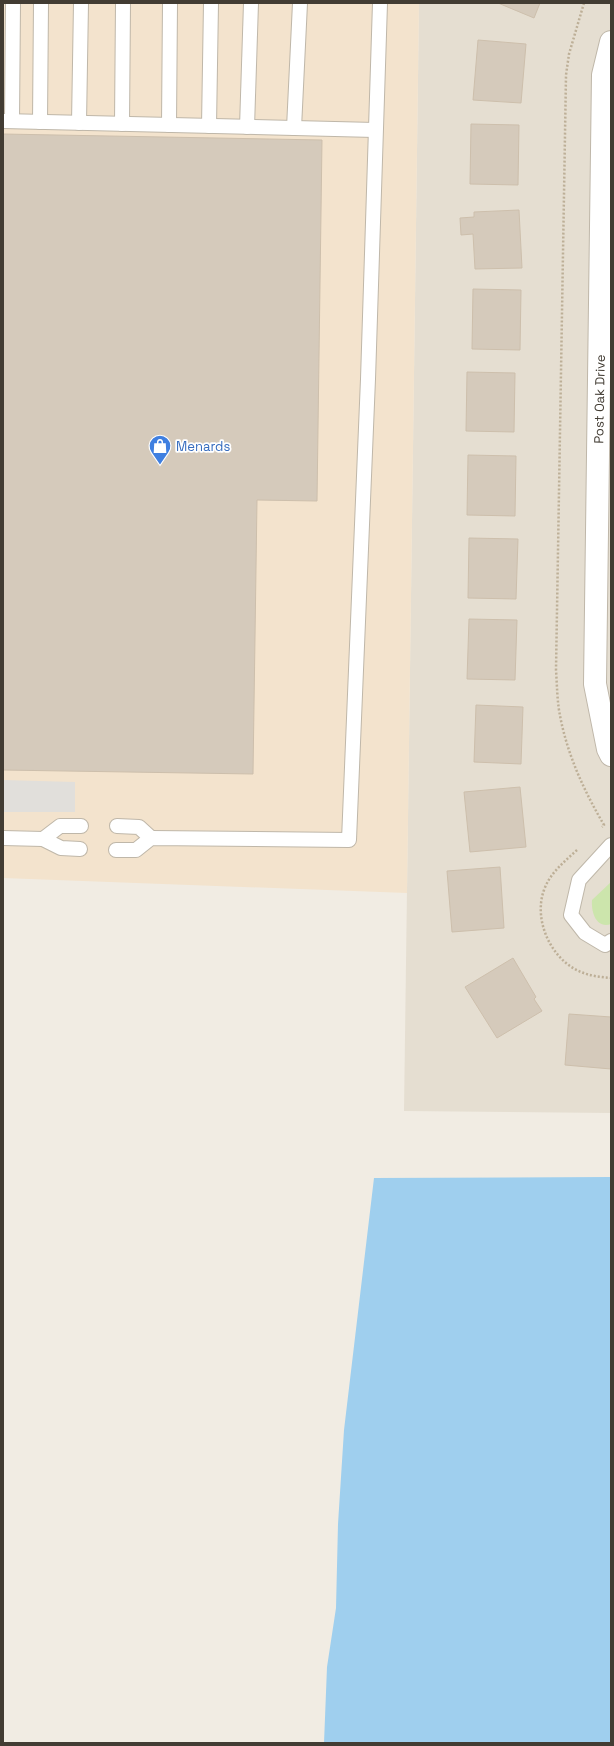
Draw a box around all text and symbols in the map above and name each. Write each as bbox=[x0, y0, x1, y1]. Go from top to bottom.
street label: Post Oak Drive bbox=[590, 354, 609, 444]
shop icon: Menards bbox=[147, 433, 173, 466]
place label: Menards bbox=[176, 438, 230, 455]

